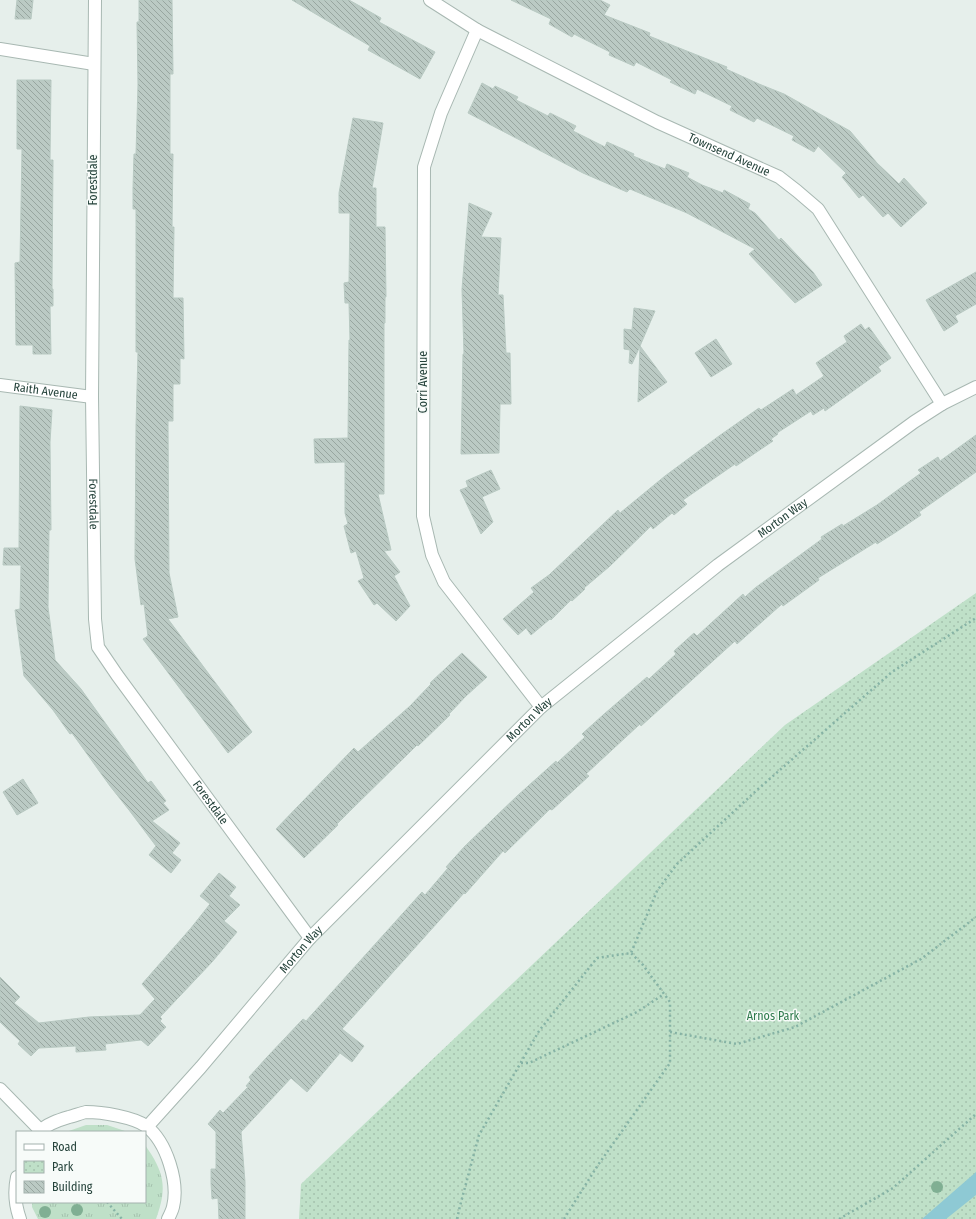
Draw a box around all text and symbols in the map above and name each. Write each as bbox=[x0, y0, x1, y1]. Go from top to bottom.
street label: Townsend Avenue bbox=[686, 130, 772, 179]
street label: Forestdale bbox=[86, 154, 100, 206]
street label: Corri Avenue bbox=[416, 351, 430, 413]
street label: Raith Avenue bbox=[13, 380, 79, 402]
street label: Forestdale bbox=[86, 478, 101, 530]
street label: Morton Way bbox=[755, 495, 811, 541]
street label: Morton Way bbox=[503, 694, 555, 745]
street label: Forestdale bbox=[190, 778, 231, 827]
street label: Morton Way bbox=[277, 922, 326, 976]
park label: Arnos Park bbox=[747, 1009, 800, 1023]
legend bbox=[16, 1131, 146, 1203]
text: Road bbox=[52, 1140, 77, 1154]
text: Park bbox=[52, 1160, 74, 1174]
text: Building bbox=[52, 1180, 93, 1194]

